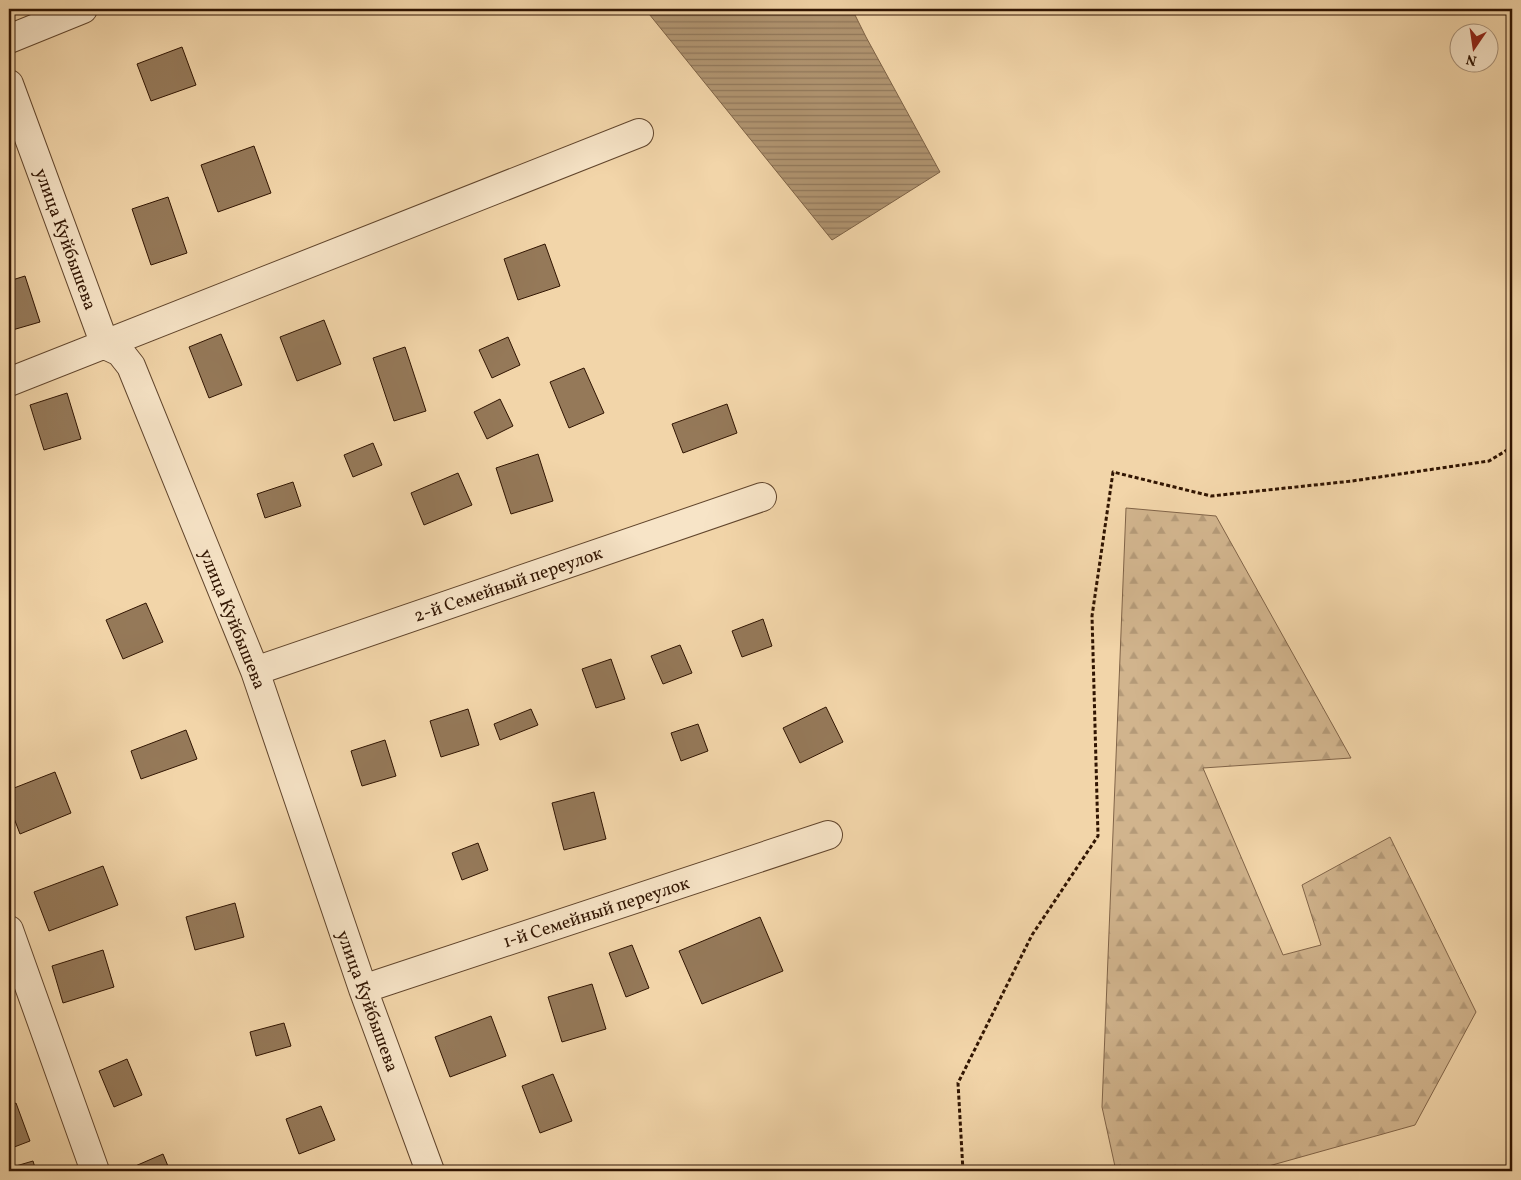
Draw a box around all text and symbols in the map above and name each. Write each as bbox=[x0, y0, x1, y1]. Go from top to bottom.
north arrow bbox=[1448, 22, 1498, 72]
text: N bbox=[1464, 49, 1479, 70]
street label: улица Куйбышева bbox=[27, 165, 102, 314]
street label: 2-й Семейный переулок bbox=[411, 541, 607, 629]
street label: улица Куйбышева bbox=[192, 546, 271, 693]
street label: 1-й Семейный переулок bbox=[500, 871, 693, 955]
street label: улица Куйбышева bbox=[329, 927, 404, 1076]

